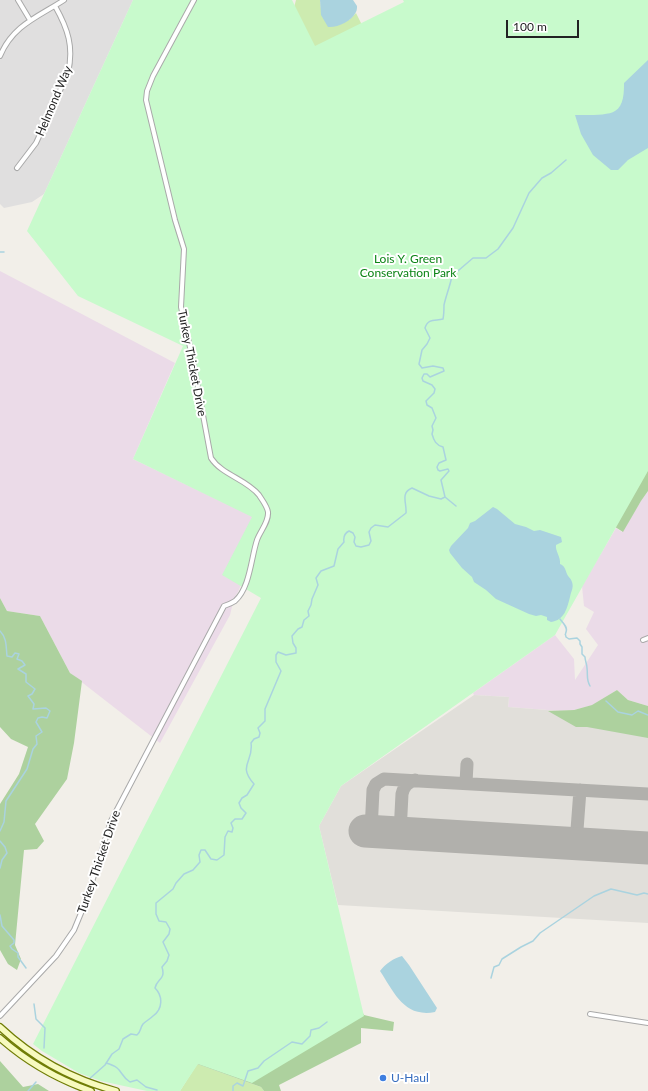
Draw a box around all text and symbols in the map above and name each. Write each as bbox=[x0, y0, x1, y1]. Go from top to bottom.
scale bar bbox=[508, 12, 581, 38]
text: 100 m bbox=[513, 19, 547, 34]
street label: Helmond Way bbox=[33, 64, 75, 138]
park label: Lois Y. Green Conservation Park bbox=[360, 252, 456, 280]
street label: Turkey Thicket Drive bbox=[175, 308, 209, 418]
street label: Turkey Thicket Drive bbox=[75, 808, 123, 916]
place label: U-Haul bbox=[391, 1071, 429, 1085]
marker: U-Haul bbox=[378, 1073, 388, 1083]

